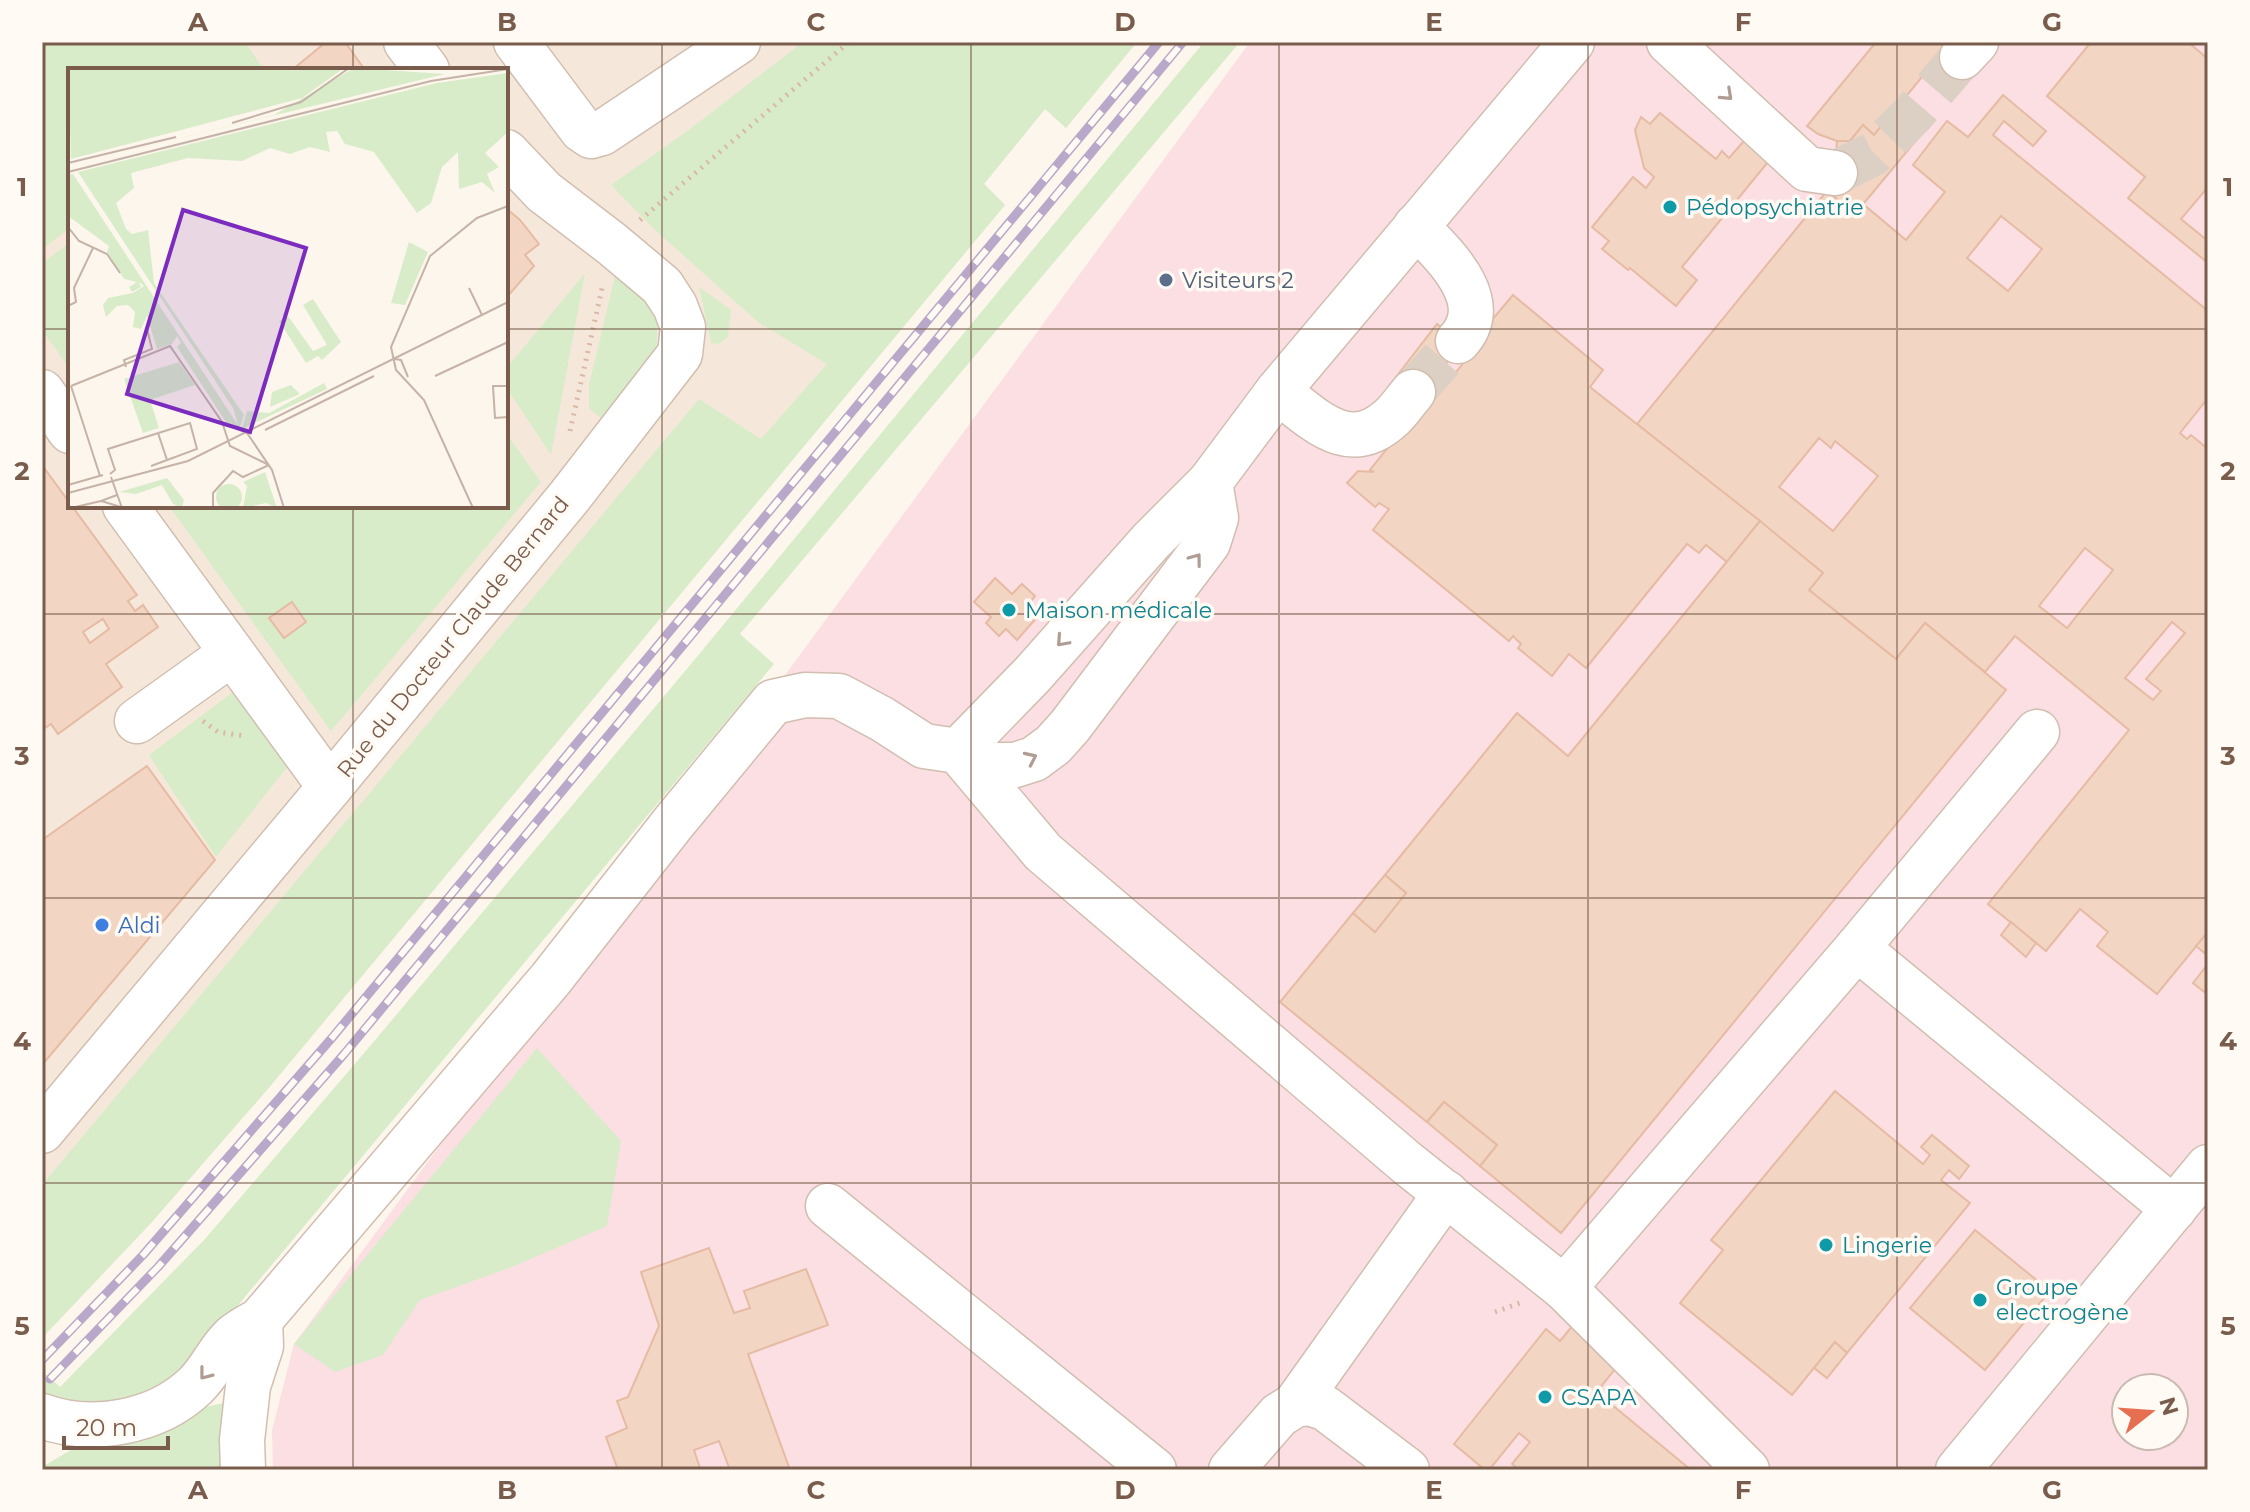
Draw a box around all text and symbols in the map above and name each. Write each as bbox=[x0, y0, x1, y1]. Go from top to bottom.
text: A bbox=[187, 6, 209, 38]
text: B bbox=[497, 6, 517, 38]
text: C bbox=[807, 6, 826, 38]
text: D bbox=[1114, 6, 1136, 38]
text: E bbox=[1425, 6, 1443, 38]
text: F bbox=[1735, 6, 1751, 38]
text: G bbox=[2042, 6, 2062, 38]
inset map bbox=[68, 68, 508, 508]
one-way arrow bbox=[1717, 85, 1732, 99]
text: 1 bbox=[17, 171, 27, 203]
text: 1 bbox=[2223, 171, 2233, 203]
place label: Pédopsychiatrie bbox=[1686, 194, 1864, 221]
marker: Pédopsychiatrie bbox=[1661, 198, 1679, 216]
place label: Visiteurs 2 bbox=[1182, 267, 1294, 294]
marker: Visiteurs 2 bbox=[1157, 271, 1175, 289]
text: 2 bbox=[14, 455, 30, 487]
text: 2 bbox=[2220, 455, 2236, 487]
street label: Rue du Docteur Claude Bernard bbox=[331, 491, 575, 783]
one-way arrow bbox=[1186, 554, 1200, 568]
place label: Maison médicale bbox=[1025, 597, 1212, 624]
marker: Maison médicale bbox=[1000, 601, 1018, 619]
one-way arrow bbox=[1057, 632, 1072, 647]
text: 3 bbox=[13, 740, 30, 772]
text: 3 bbox=[2219, 740, 2236, 772]
one-way arrow bbox=[1023, 752, 1038, 768]
place label: Aldi bbox=[118, 912, 161, 939]
marker: Aldi bbox=[93, 916, 111, 934]
text: 4 bbox=[13, 1025, 31, 1057]
text: 4 bbox=[2219, 1025, 2237, 1057]
place label: Lingerie bbox=[1842, 1232, 1932, 1259]
marker: Lingerie bbox=[1817, 1236, 1835, 1254]
place label: Groupe electrogène bbox=[1996, 1274, 2129, 1326]
marker: Groupe electrogène bbox=[1971, 1291, 1989, 1309]
text: 5 bbox=[14, 1310, 30, 1342]
text: 5 bbox=[2220, 1310, 2236, 1342]
one-way arrow bbox=[200, 1365, 215, 1379]
north arrow bbox=[2110, 1372, 2190, 1452]
place label: CSAPA bbox=[1561, 1384, 1637, 1411]
marker: CSAPA bbox=[1536, 1388, 1554, 1406]
text: N bbox=[2153, 1394, 2184, 1419]
scale bar bbox=[64, 1400, 168, 1450]
text: 20 m bbox=[76, 1413, 137, 1442]
text: A bbox=[187, 1474, 209, 1506]
text: B bbox=[497, 1474, 517, 1506]
text: C bbox=[807, 1474, 826, 1506]
text: D bbox=[1114, 1474, 1136, 1506]
text: E bbox=[1425, 1474, 1443, 1506]
text: F bbox=[1735, 1474, 1751, 1506]
text: G bbox=[2042, 1474, 2062, 1506]

